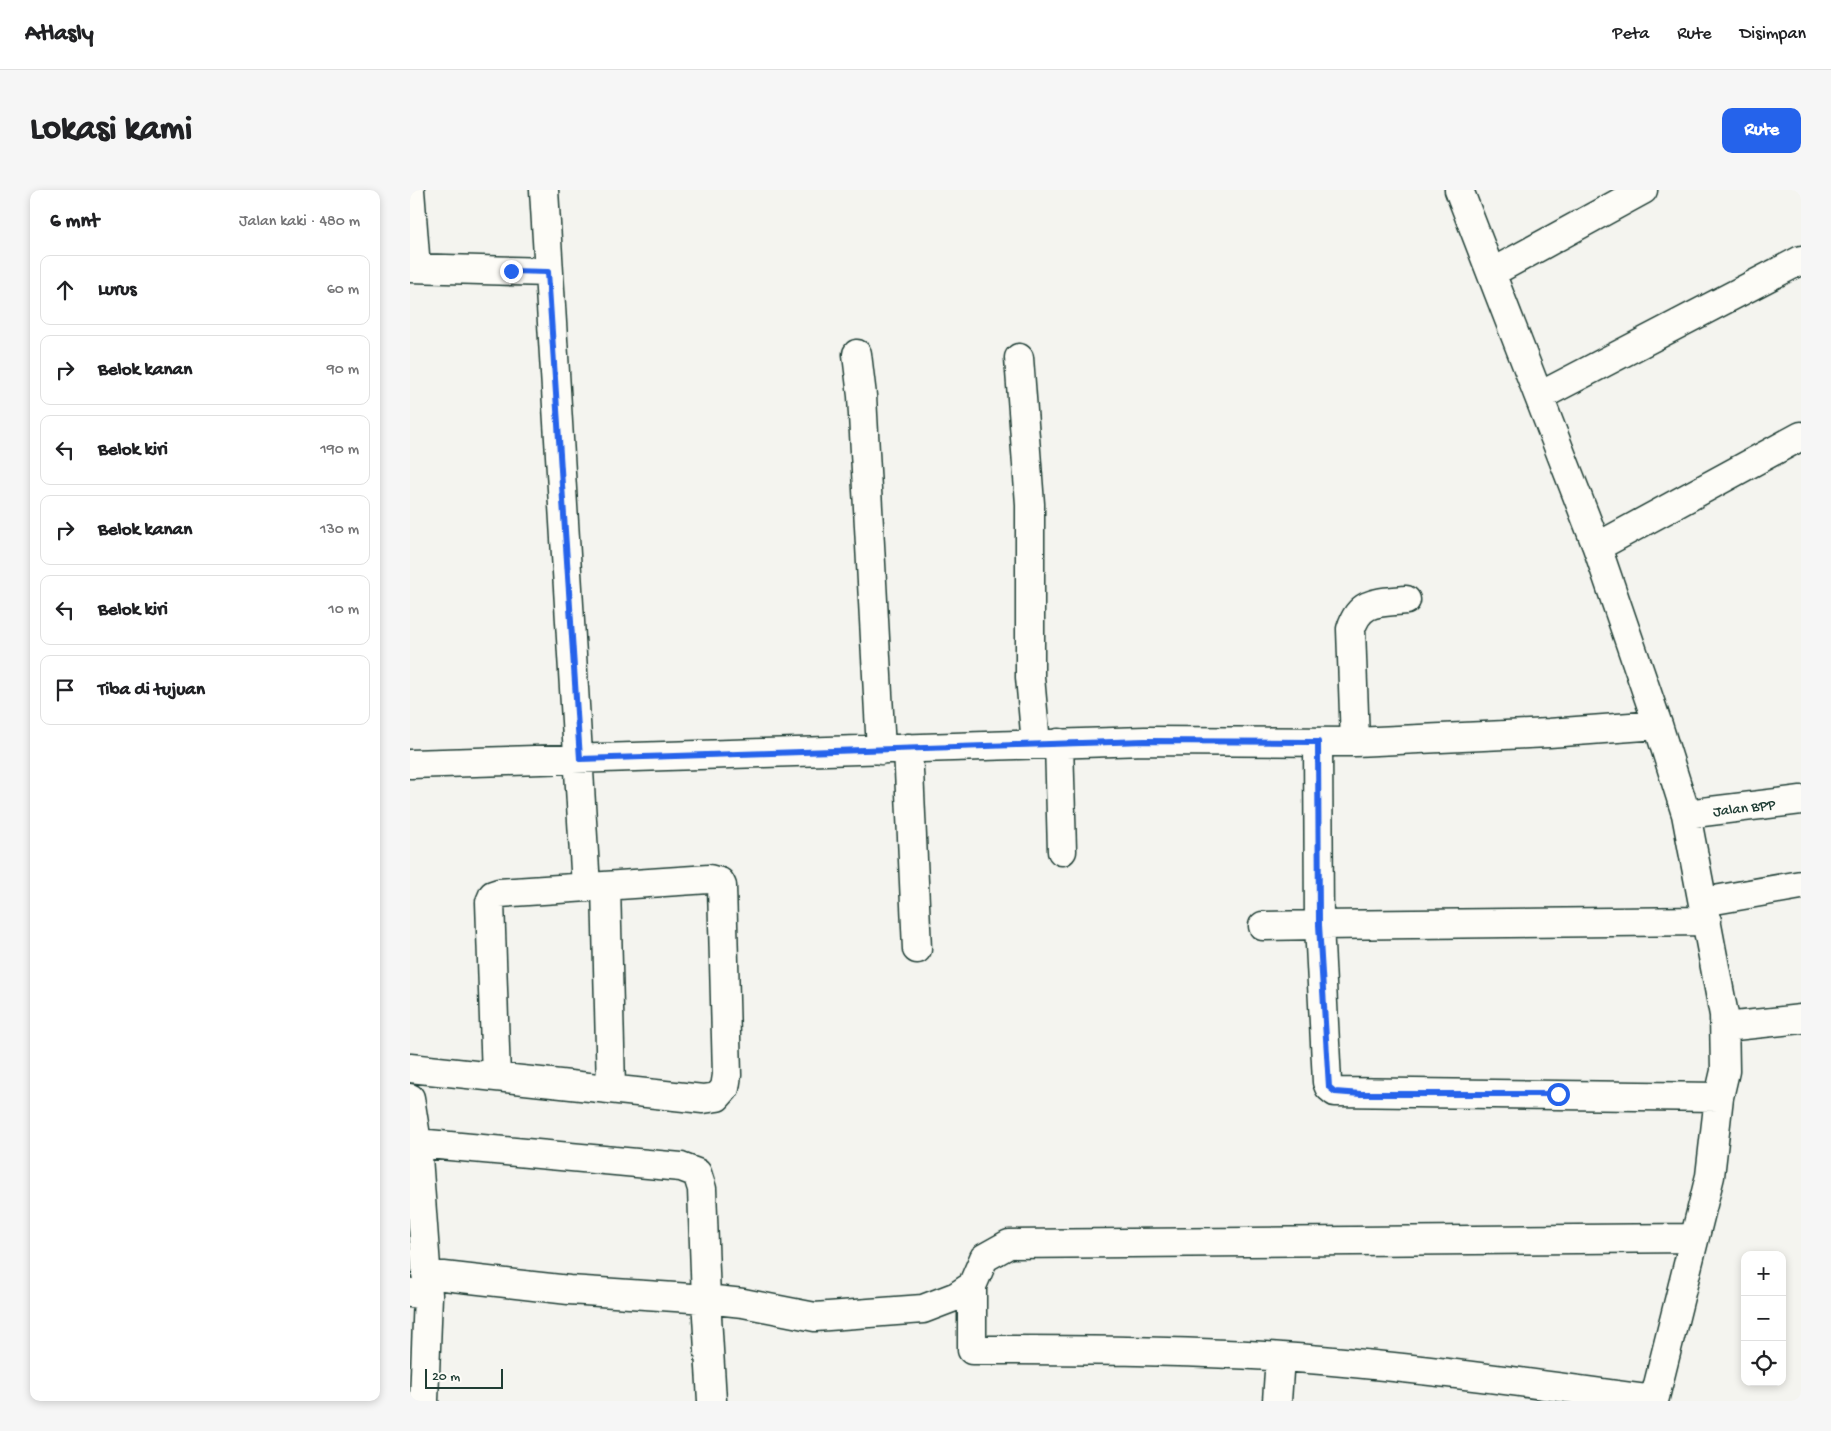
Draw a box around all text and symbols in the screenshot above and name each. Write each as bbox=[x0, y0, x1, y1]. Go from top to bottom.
text: Atlasly bbox=[25, 20, 94, 49]
text: Peta bbox=[1613, 24, 1649, 45]
text: Rute bbox=[1677, 24, 1712, 45]
text: Disimpan bbox=[1740, 24, 1806, 45]
button: Rute bbox=[1722, 108, 1801, 153]
text: Lokasi kami bbox=[30, 110, 192, 151]
text: 6 mnt bbox=[50, 210, 99, 235]
text: Jalan kaki · 480 m bbox=[239, 213, 360, 232]
route end bbox=[500, 260, 523, 283]
icon: ahead bbox=[51, 276, 79, 304]
text: Lurus bbox=[98, 279, 137, 302]
text: 60 m bbox=[327, 281, 359, 300]
icon: right bbox=[51, 356, 79, 384]
text: Belok kanan bbox=[98, 359, 192, 382]
text: 90 m bbox=[327, 361, 359, 380]
icon: left bbox=[51, 436, 79, 464]
text: Belok kiri bbox=[98, 439, 168, 462]
text: 190 m bbox=[320, 441, 359, 460]
icon: right bbox=[51, 516, 79, 544]
text: Belok kanan bbox=[98, 519, 192, 542]
text: 130 m bbox=[320, 521, 359, 540]
icon: left bbox=[51, 596, 79, 624]
text: Belok kiri bbox=[98, 599, 168, 622]
text: 10 m bbox=[328, 601, 359, 620]
icon: arrive bbox=[51, 676, 79, 704]
text: Tiba di tujuan bbox=[98, 679, 205, 702]
street label: Jalan BPP bbox=[1712, 796, 1777, 822]
route start bbox=[1547, 1083, 1570, 1106]
map controls bbox=[1741, 1251, 1786, 1386]
button: + bbox=[1741, 1251, 1786, 1296]
button: − bbox=[1741, 1296, 1786, 1341]
button: locate bbox=[1741, 1341, 1786, 1386]
scale bar bbox=[425, 1366, 502, 1389]
text: 20 m bbox=[432, 1369, 460, 1386]

